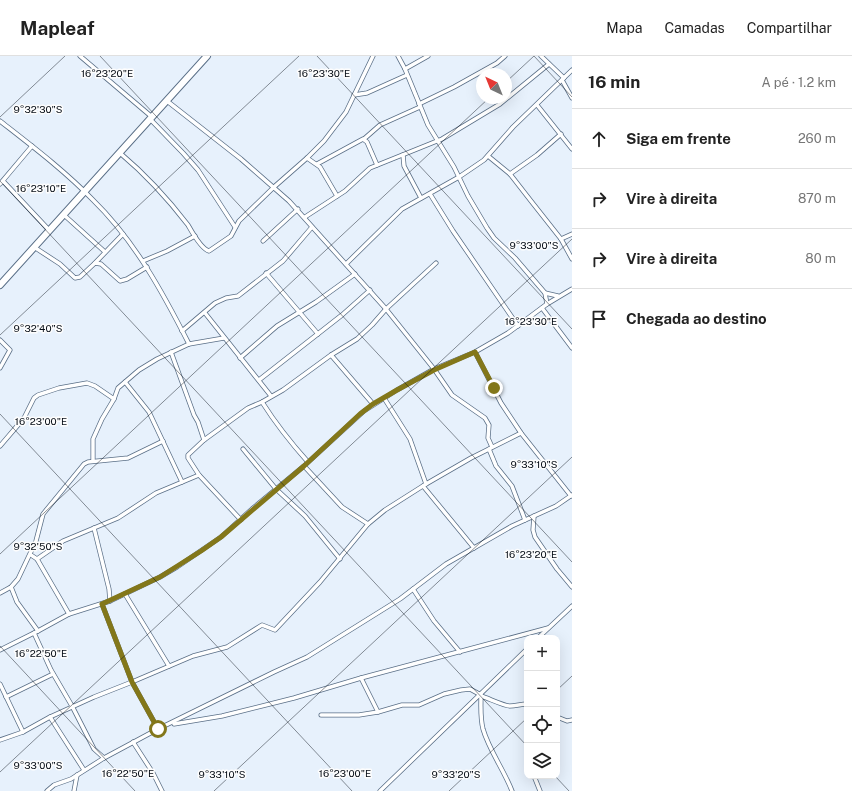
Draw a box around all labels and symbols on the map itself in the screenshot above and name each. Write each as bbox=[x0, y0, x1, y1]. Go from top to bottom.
text: 16°23'20"E bbox=[81, 67, 133, 79]
text: 16°23'30"E bbox=[298, 67, 350, 79]
north arrow bbox=[476, 68, 512, 104]
text: 9°32'30"S bbox=[14, 103, 63, 115]
text: 16°23'10"E bbox=[16, 182, 66, 194]
text: 9°33'00"S bbox=[509, 239, 559, 251]
text: 16°23'30"E bbox=[505, 315, 557, 327]
text: 9°32'40"S bbox=[14, 322, 63, 334]
route end bbox=[485, 379, 503, 397]
text: 16°23'00"E bbox=[15, 415, 67, 427]
text: 9°33'10"S bbox=[510, 458, 558, 470]
text: 9°32'50"S bbox=[13, 540, 63, 552]
text: 16°23'20"E bbox=[505, 548, 557, 560]
text: 16°22'50"E bbox=[15, 647, 67, 659]
route start bbox=[149, 720, 167, 738]
text: 9°33'00"S bbox=[13, 759, 63, 771]
text: 16°22'50"E bbox=[102, 767, 154, 779]
text: 16°23'00"E bbox=[319, 767, 371, 779]
text: 9°33'10"S bbox=[198, 768, 246, 780]
text: 9°33'20"S bbox=[432, 768, 481, 780]

